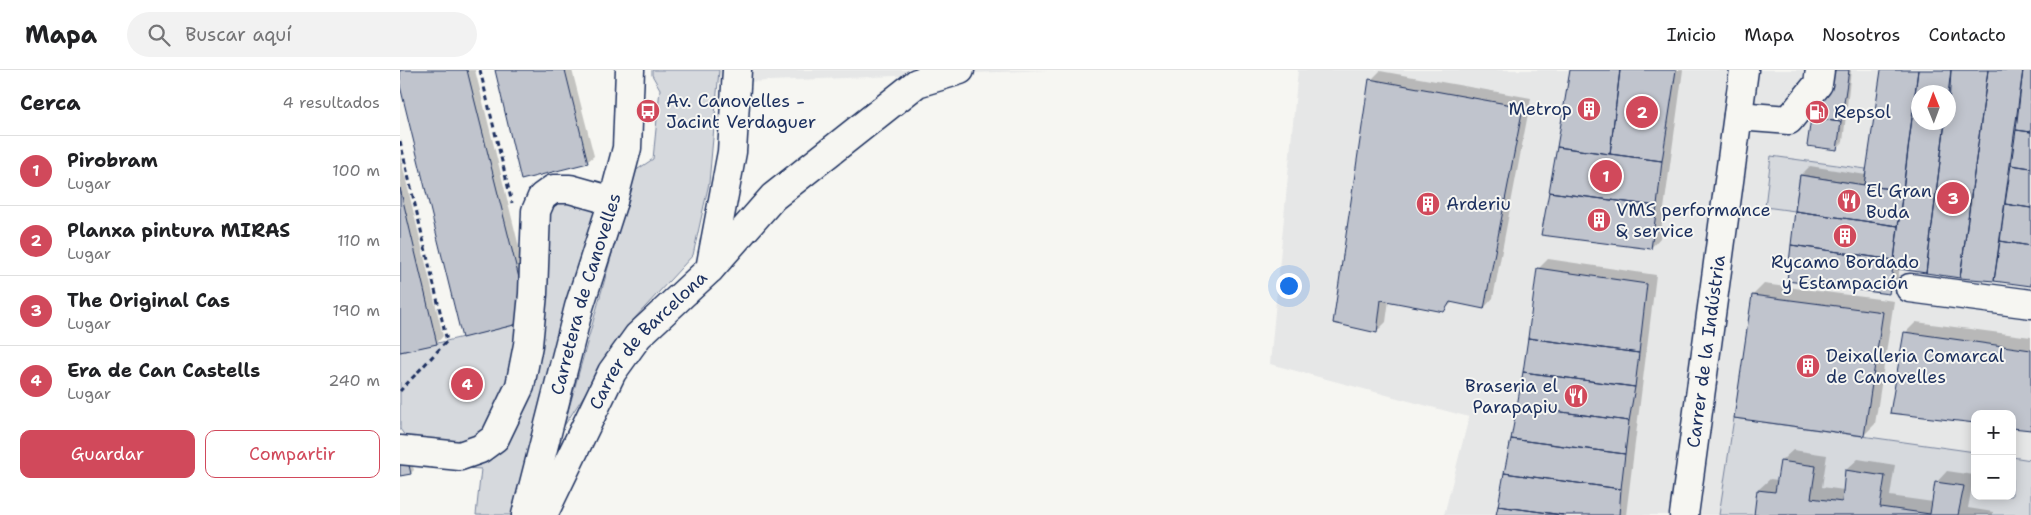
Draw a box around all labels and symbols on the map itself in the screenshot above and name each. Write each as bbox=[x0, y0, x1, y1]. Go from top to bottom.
north arrow bbox=[1911, 85, 1956, 130]
place label: Av. Canovelles - Jacint Verdaguer bbox=[666, 89, 816, 134]
pin: 2 bbox=[1626, 93, 1658, 131]
building icon: Metrop bbox=[1576, 96, 1602, 122]
place label: Metrop bbox=[1509, 97, 1572, 121]
bus stop icon: Av. Canovelles - Jacint Verdaguer bbox=[635, 98, 661, 124]
fuel station icon: Repsol bbox=[1804, 99, 1830, 125]
place label: Repsol bbox=[1834, 100, 1891, 124]
pin: 1 bbox=[1590, 157, 1622, 195]
place label: El Gran Buda bbox=[1866, 179, 1932, 224]
pin: 3 bbox=[1937, 179, 1969, 217]
restaurant icon: El Gran Buda bbox=[1836, 188, 1862, 214]
street label: Carretera de Canovelles bbox=[545, 191, 627, 397]
building icon: Arderiu bbox=[1415, 191, 1441, 217]
place label: Arderiu bbox=[1446, 192, 1511, 216]
place label: VMS performance & service bbox=[1616, 198, 1771, 243]
building icon: VMS performance & service bbox=[1586, 207, 1612, 233]
building icon: Rycamo Bordado y Estampación bbox=[1832, 223, 1858, 249]
place label: Rycamo Bordado y Estampación bbox=[1771, 250, 1919, 295]
street label: Carrer de la Indústria bbox=[1681, 254, 1731, 449]
street label: Carrer de Barcelona bbox=[584, 266, 712, 414]
your location bbox=[1276, 273, 1302, 299]
place label: Deixalleria Comarcal de Canovelles bbox=[1826, 344, 2005, 389]
building icon: Deixalleria Comarcal de Canovelles bbox=[1795, 353, 1821, 379]
pin: 4 bbox=[451, 365, 483, 403]
place label: Braseria el Parapapiu bbox=[1465, 374, 1559, 419]
restaurant icon: Braseria el Parapapiu bbox=[1563, 383, 1589, 409]

